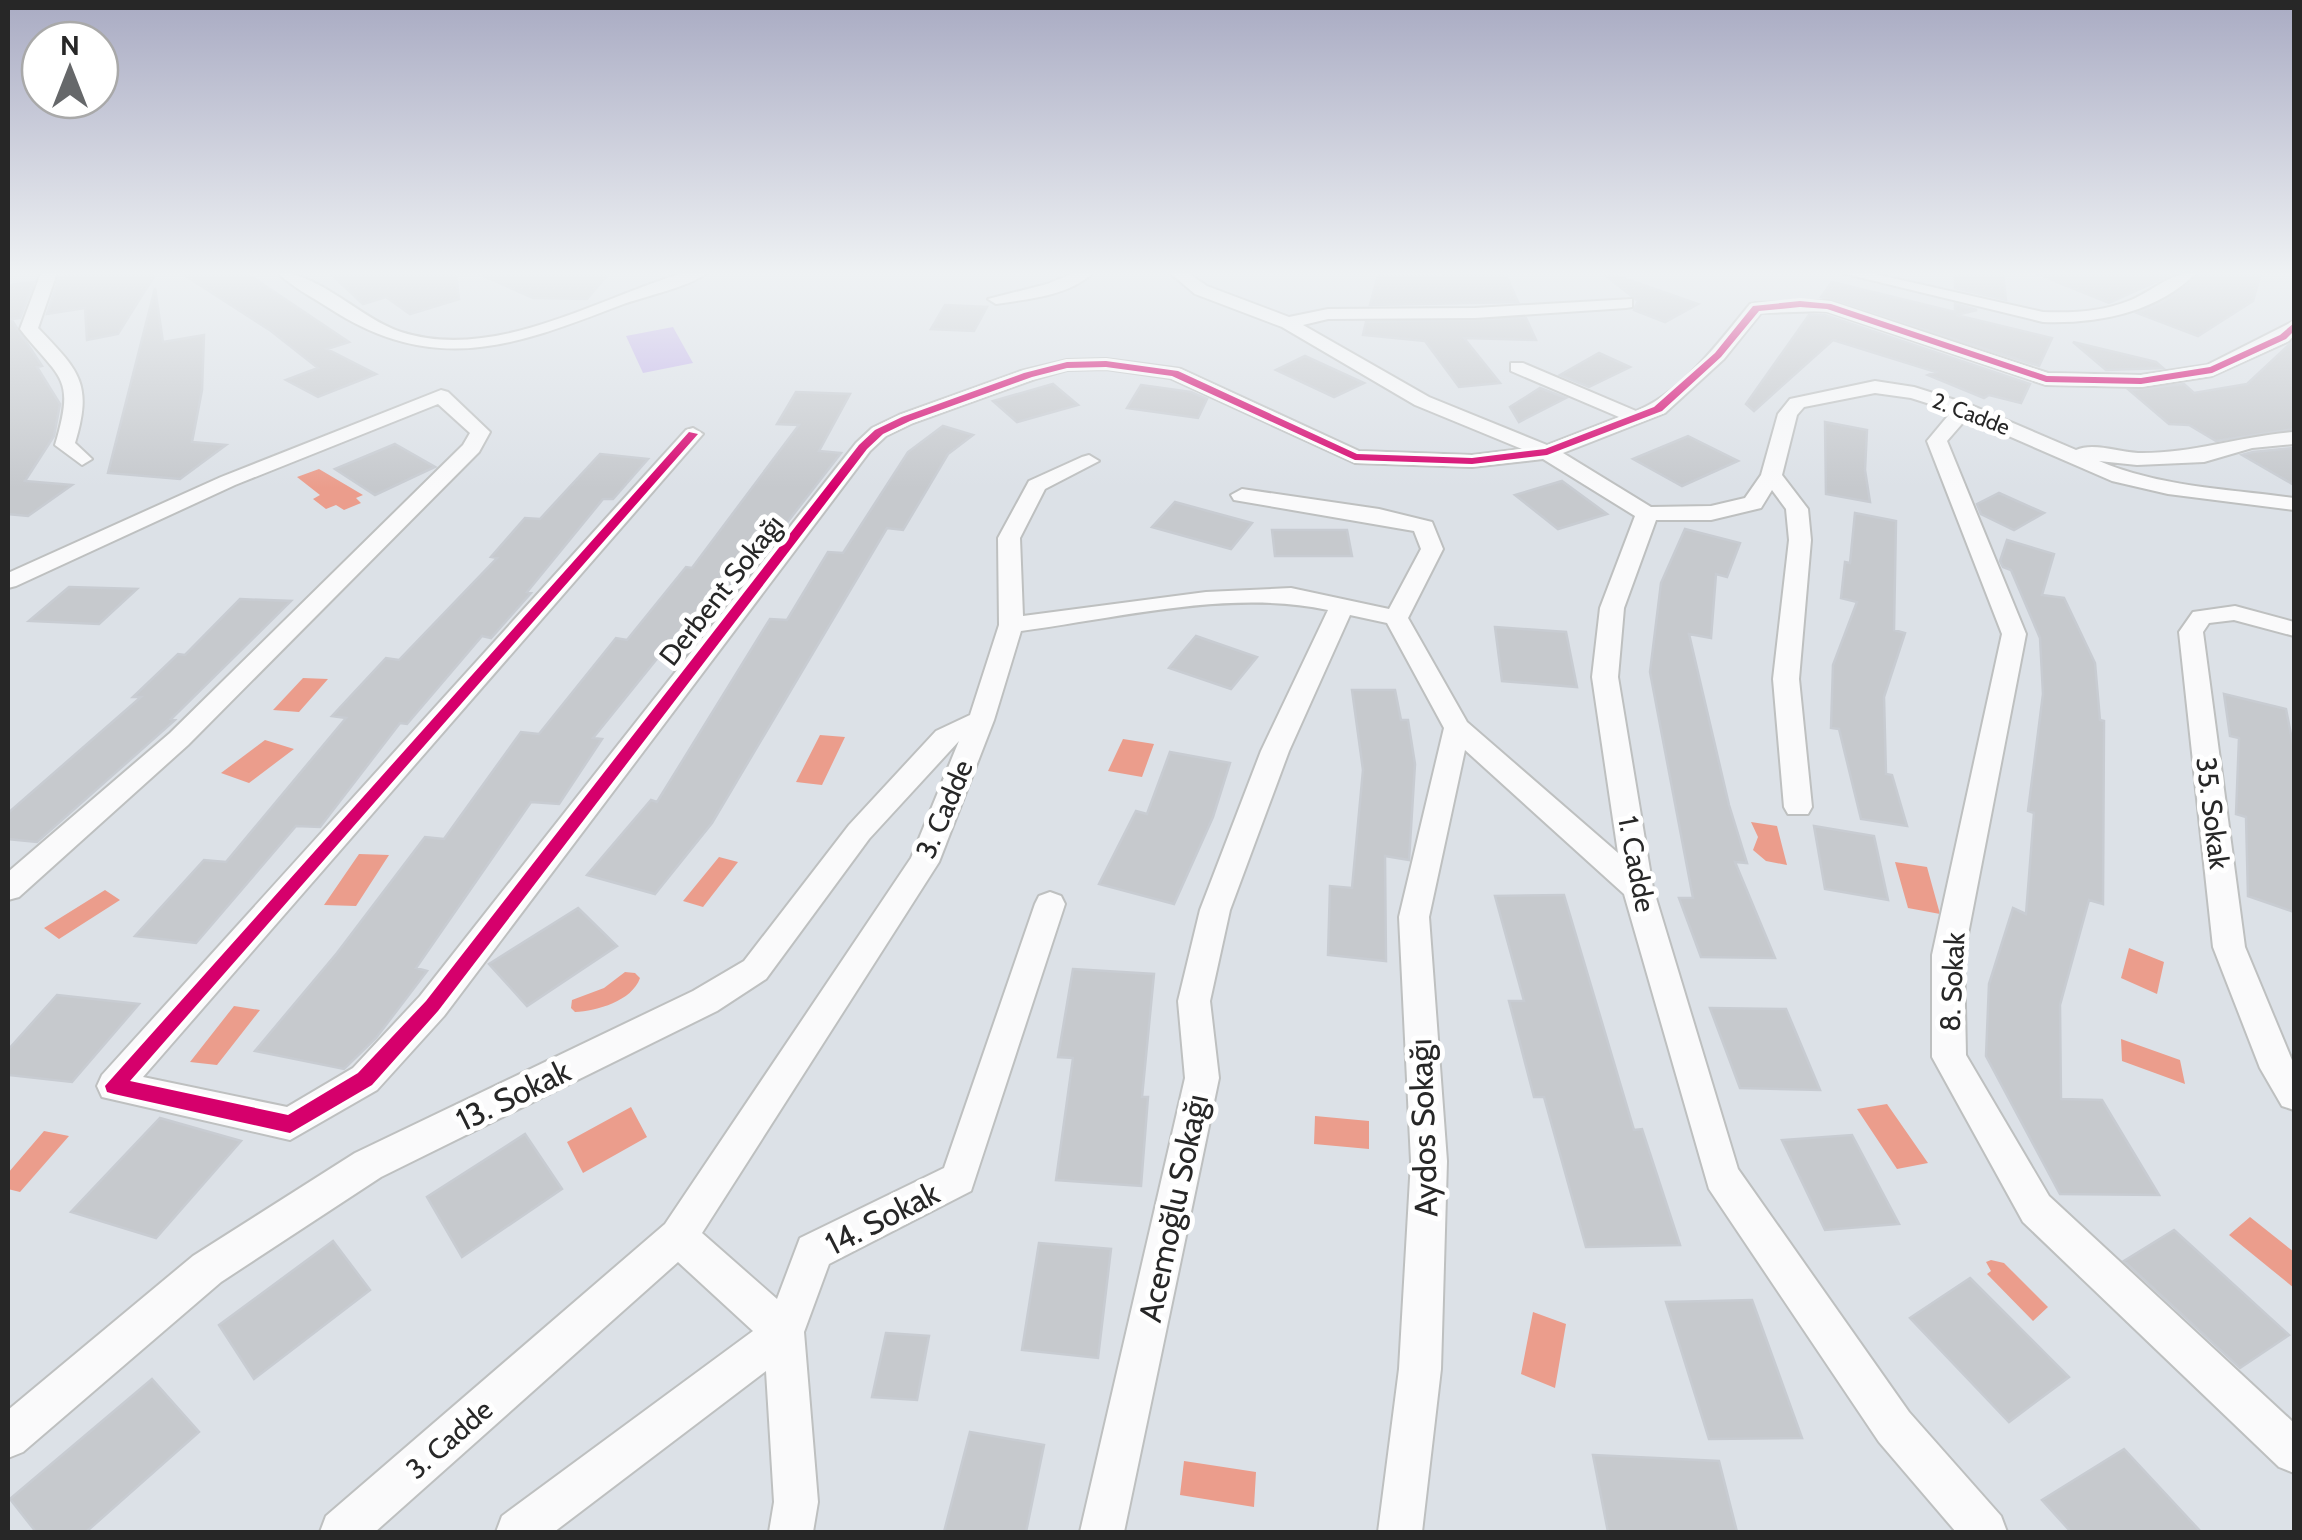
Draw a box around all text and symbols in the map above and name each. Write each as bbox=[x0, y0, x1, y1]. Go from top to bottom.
north arrow bbox=[20, 20, 120, 120]
text: N bbox=[60, 28, 80, 62]
street label: 2. Cadde bbox=[1928, 387, 2014, 441]
street label: Derbent Sokağı bbox=[652, 508, 790, 672]
street label: 3. Cadde bbox=[908, 755, 980, 863]
street label: 35. Sokak bbox=[2189, 755, 2237, 871]
street label: 1. Cadde bbox=[1611, 813, 1663, 915]
street label: 8. Sokak bbox=[1932, 931, 1972, 1032]
street label: Aydos Sokağı bbox=[1400, 1038, 1446, 1218]
street label: 13. Sokak bbox=[450, 1050, 577, 1139]
street label: Acemoğlu Sokağı bbox=[1130, 1091, 1216, 1325]
street label: 14. Sokak bbox=[819, 1173, 946, 1263]
street label: 3. Cadde bbox=[399, 1392, 499, 1486]

